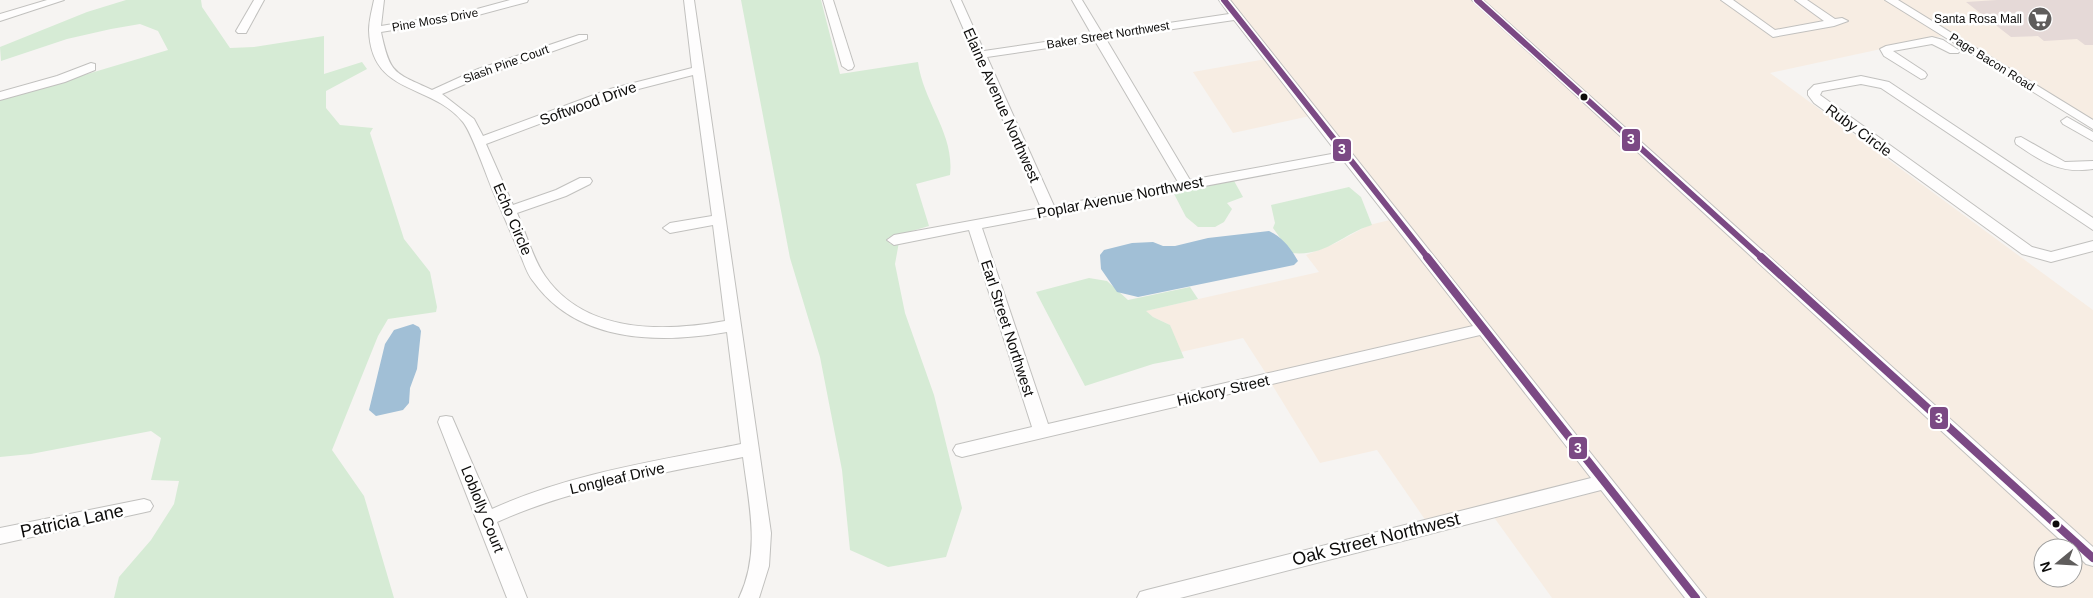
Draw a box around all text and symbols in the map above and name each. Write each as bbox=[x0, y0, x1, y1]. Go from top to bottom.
street label: Pine Moss Drive bbox=[391, 5, 480, 34]
supermarket icon: Santa Rosa Mall bbox=[2027, 6, 2053, 32]
place label: Santa Rosa Mall bbox=[1934, 12, 2022, 26]
street label: Baker Street Northwest bbox=[1046, 18, 1171, 52]
street label: Elaine Avenue Northwest bbox=[960, 25, 1044, 186]
street label: Page Bacon Road bbox=[1947, 30, 2037, 94]
street label: Slash Pine Court bbox=[461, 42, 551, 86]
street label: Softwood Drive bbox=[537, 78, 639, 128]
unlabelled marker bbox=[1579, 92, 1589, 102]
street label: Ruby Circle bbox=[1823, 100, 1895, 160]
line badge: 3 bbox=[1621, 128, 1641, 152]
text: 3 bbox=[1627, 131, 1635, 147]
line badge: 3 bbox=[1332, 138, 1352, 162]
text: 3 bbox=[1338, 141, 1346, 157]
street label: Poplar Avenue Northwest bbox=[1035, 172, 1205, 221]
street label: Echo Circle bbox=[490, 180, 536, 258]
street label: Earl Street Northwest bbox=[978, 258, 1038, 399]
street label: Hickory Street bbox=[1175, 371, 1272, 409]
line badge: 3 bbox=[1929, 406, 1949, 430]
text: 3 bbox=[1935, 410, 1943, 426]
line badge: 3 bbox=[1568, 436, 1588, 460]
text: 3 bbox=[1574, 440, 1582, 456]
street label: Longleaf Drive bbox=[568, 459, 666, 497]
street label: Loblolly Court bbox=[458, 463, 508, 555]
street label: Patricia Lane bbox=[19, 500, 125, 542]
street label: Oak Street Northwest bbox=[1290, 508, 1462, 570]
unlabelled marker bbox=[2051, 519, 2061, 529]
north arrow bbox=[2033, 538, 2083, 588]
text: N bbox=[2036, 560, 2055, 574]

